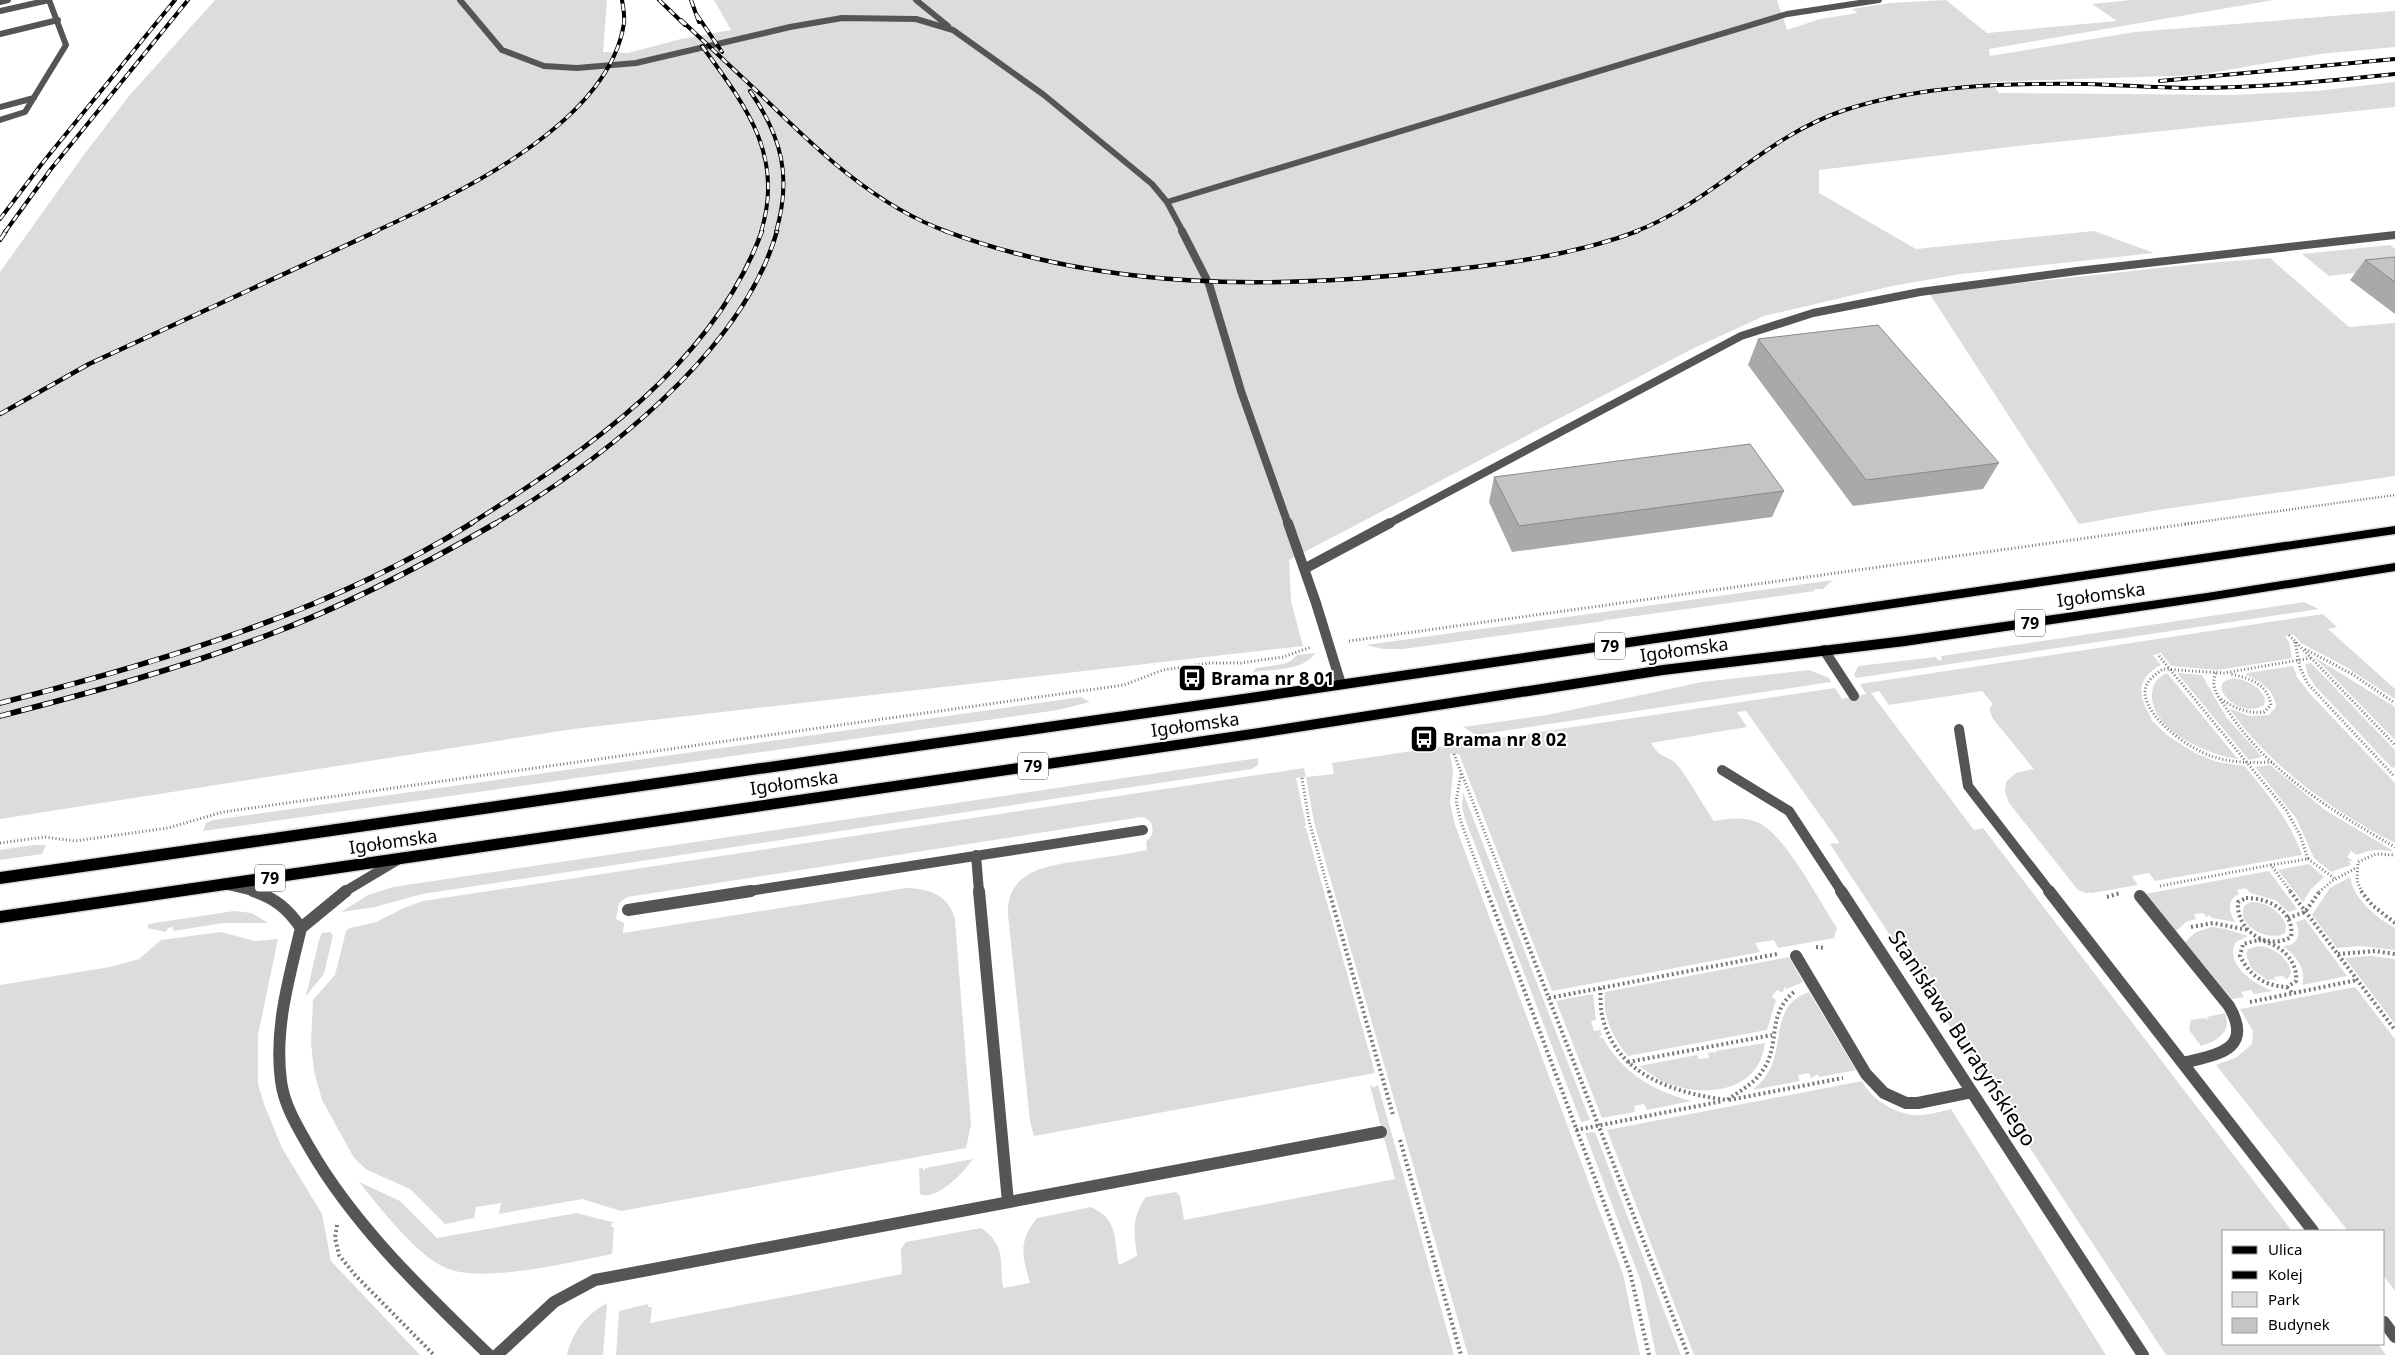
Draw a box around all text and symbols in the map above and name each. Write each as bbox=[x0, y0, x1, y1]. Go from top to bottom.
street label: Igołomska bbox=[2055, 576, 2147, 612]
road number: 79 bbox=[2015, 610, 2045, 636]
street label: Igołomska bbox=[1638, 631, 1730, 667]
road number: 79 bbox=[1595, 632, 1625, 659]
bus stop icon: Brama nr 8 01 bbox=[1177, 663, 1207, 693]
place label: Brama nr 8 01 bbox=[1211, 666, 1334, 690]
street label: Igołomska bbox=[1149, 706, 1241, 742]
bus stop icon: Brama nr 8 02 bbox=[1409, 724, 1439, 754]
place label: Brama nr 8 02 bbox=[1443, 727, 1566, 751]
road number: 79 bbox=[1018, 752, 1048, 779]
street label: Igołomska bbox=[748, 764, 840, 800]
street label: Igołomska bbox=[347, 823, 439, 859]
road number: 79 bbox=[255, 864, 285, 891]
street label: Stanisława Buratyńskiego bbox=[1883, 925, 2043, 1151]
legend bbox=[2222, 1230, 2385, 1345]
text: Ulica bbox=[2268, 1239, 2302, 1259]
text: Kolej bbox=[2268, 1264, 2303, 1284]
text: Park bbox=[2268, 1289, 2300, 1309]
text: Budynek bbox=[2268, 1314, 2330, 1334]

